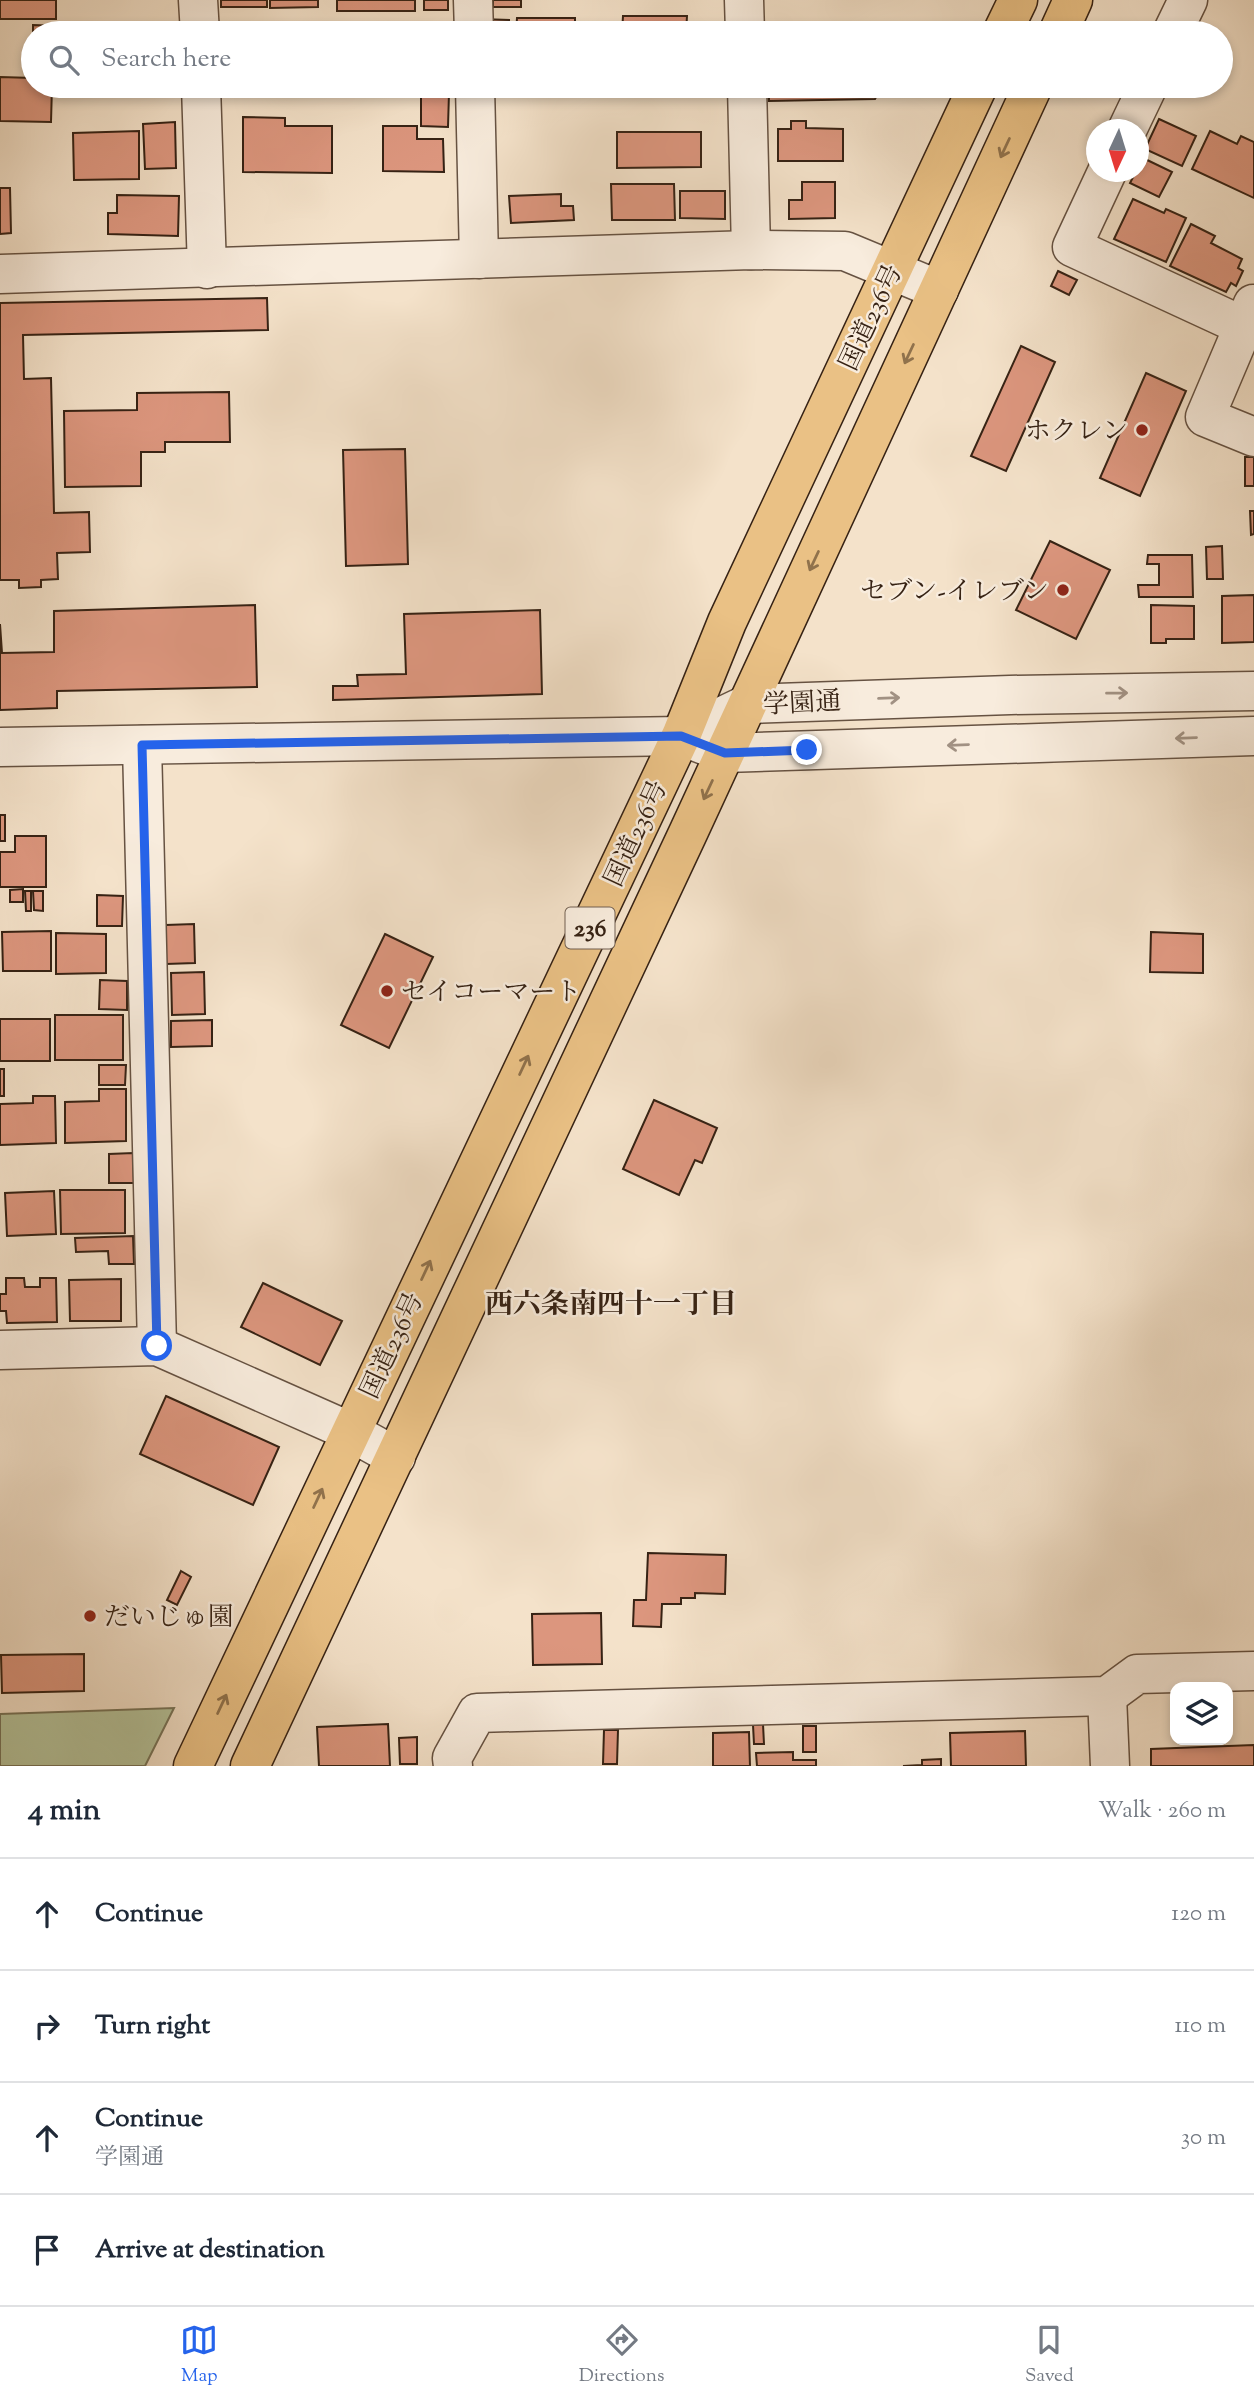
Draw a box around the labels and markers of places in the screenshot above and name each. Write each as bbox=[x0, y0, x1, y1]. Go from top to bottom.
place label: ホクレン bbox=[1025, 414, 1128, 451]
marker: ホクレン bbox=[1134, 422, 1150, 438]
place label: セブン-イレブン bbox=[860, 574, 1049, 611]
marker: セブン-イレブン bbox=[1055, 582, 1071, 598]
place label: セイコーマート bbox=[401, 975, 581, 1012]
marker: セイコーマート bbox=[379, 983, 395, 999]
place label: だいじゅ園 bbox=[104, 1600, 234, 1637]
marker: だいじゅ園 bbox=[82, 1608, 98, 1624]

